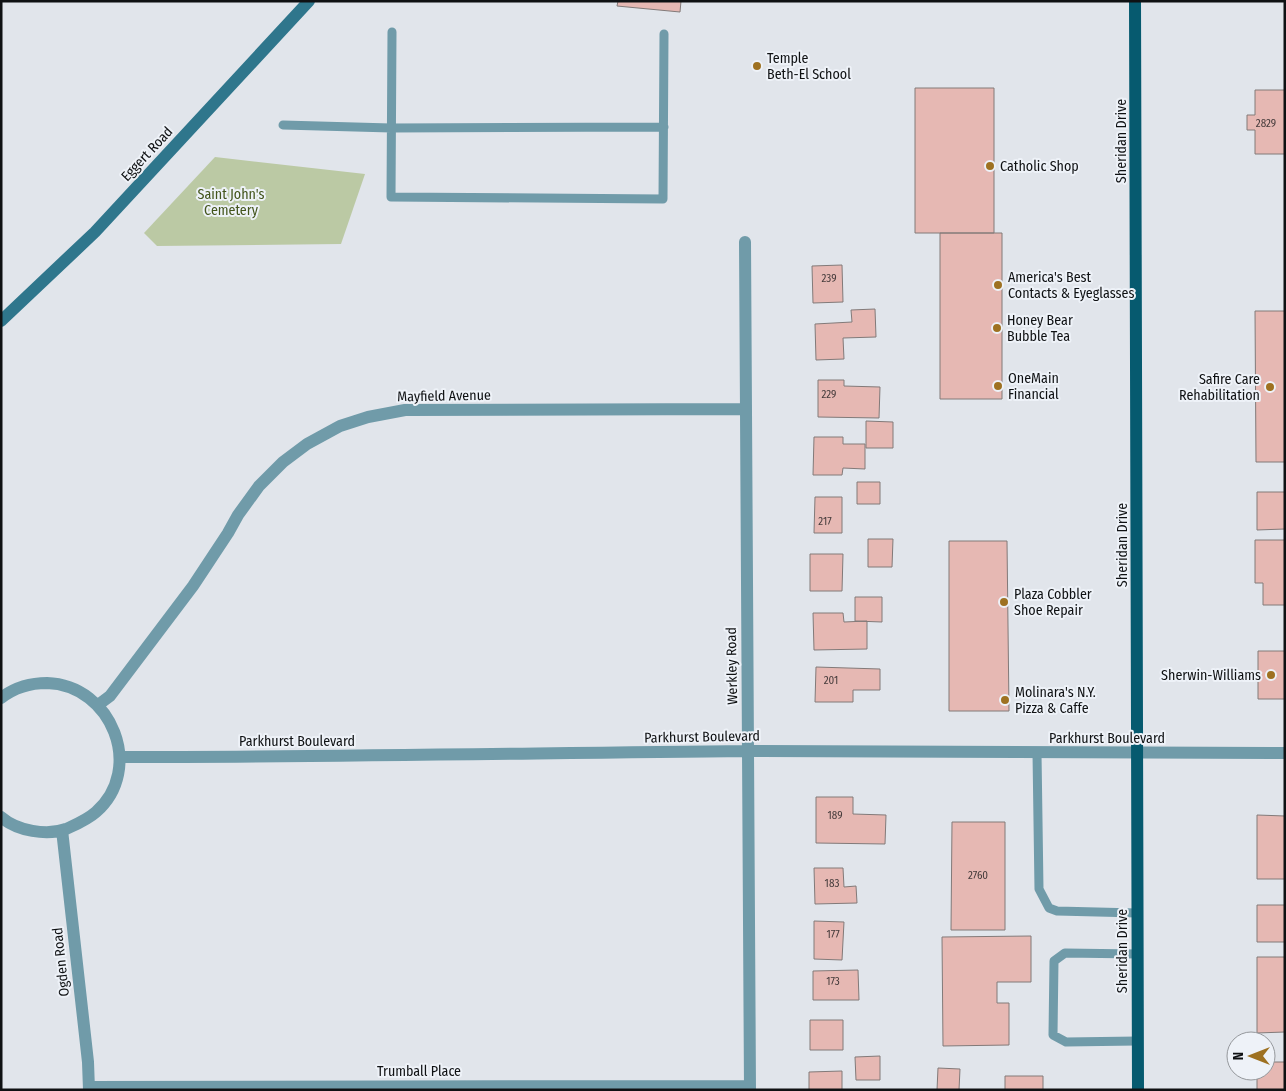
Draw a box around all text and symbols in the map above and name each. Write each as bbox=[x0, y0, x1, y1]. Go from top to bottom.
place label: Temple Beth-El School bbox=[767, 50, 851, 83]
marker: Temple Beth-El School bbox=[751, 60, 763, 72]
street label: Sheridan Drive bbox=[1113, 99, 1130, 183]
house number: 2829 bbox=[1256, 117, 1276, 130]
street label: Eggert Road bbox=[118, 123, 176, 185]
place label: Catholic Shop bbox=[1000, 158, 1079, 175]
marker: Catholic Shop bbox=[984, 160, 996, 172]
park label: Saint John's Cemetery bbox=[197, 186, 265, 219]
place label: America's Best Contacts & Eyeglasses bbox=[1008, 269, 1134, 302]
house number: 239 bbox=[821, 272, 837, 285]
marker: America's Best Contacts & Eyeglasses bbox=[992, 279, 1004, 291]
place label: Honey Bear Bubble Tea bbox=[1007, 312, 1073, 345]
marker: Honey Bear Bubble Tea bbox=[991, 322, 1003, 334]
place label: OneMain Financial bbox=[1008, 370, 1059, 403]
place label: Safire Care Rehabilitation bbox=[1179, 371, 1260, 404]
marker: OneMain Financial bbox=[992, 380, 1004, 392]
marker: Safire Care Rehabilitation bbox=[1264, 381, 1276, 393]
street label: Mayfield Avenue bbox=[397, 387, 491, 405]
house number: 229 bbox=[822, 388, 836, 401]
street label: Sheridan Drive bbox=[1114, 503, 1131, 587]
house number: 217 bbox=[818, 515, 832, 528]
place label: Plaza Cobbler Shoe Repair bbox=[1014, 586, 1092, 619]
marker: Plaza Cobbler Shoe Repair bbox=[998, 596, 1010, 608]
street label: Werkley Road bbox=[723, 627, 741, 705]
place label: Sherwin-Williams bbox=[1161, 667, 1261, 684]
marker: Sherwin-Williams bbox=[1265, 669, 1277, 681]
house number: 201 bbox=[824, 674, 838, 687]
place label: Molinara's N.Y. Pizza & Caffe bbox=[1015, 684, 1096, 717]
marker: Molinara's N.Y. Pizza & Caffe bbox=[999, 694, 1011, 706]
street label: Parkhurst Boulevard bbox=[644, 727, 760, 747]
street label: Parkhurst Boulevard bbox=[1049, 730, 1165, 747]
street label: Parkhurst Boulevard bbox=[239, 733, 355, 750]
house number: 189 bbox=[828, 809, 842, 822]
house number: 2760 bbox=[968, 869, 988, 882]
house number: 183 bbox=[825, 877, 839, 890]
street label: Sheridan Drive bbox=[1114, 909, 1131, 993]
street label: Ogden Road bbox=[49, 927, 73, 997]
house number: 177 bbox=[826, 928, 840, 941]
house number: 173 bbox=[826, 975, 840, 988]
north arrow bbox=[1226, 1031, 1276, 1081]
text: N bbox=[1230, 1052, 1247, 1060]
street label: Trumball Place bbox=[377, 1063, 461, 1080]

